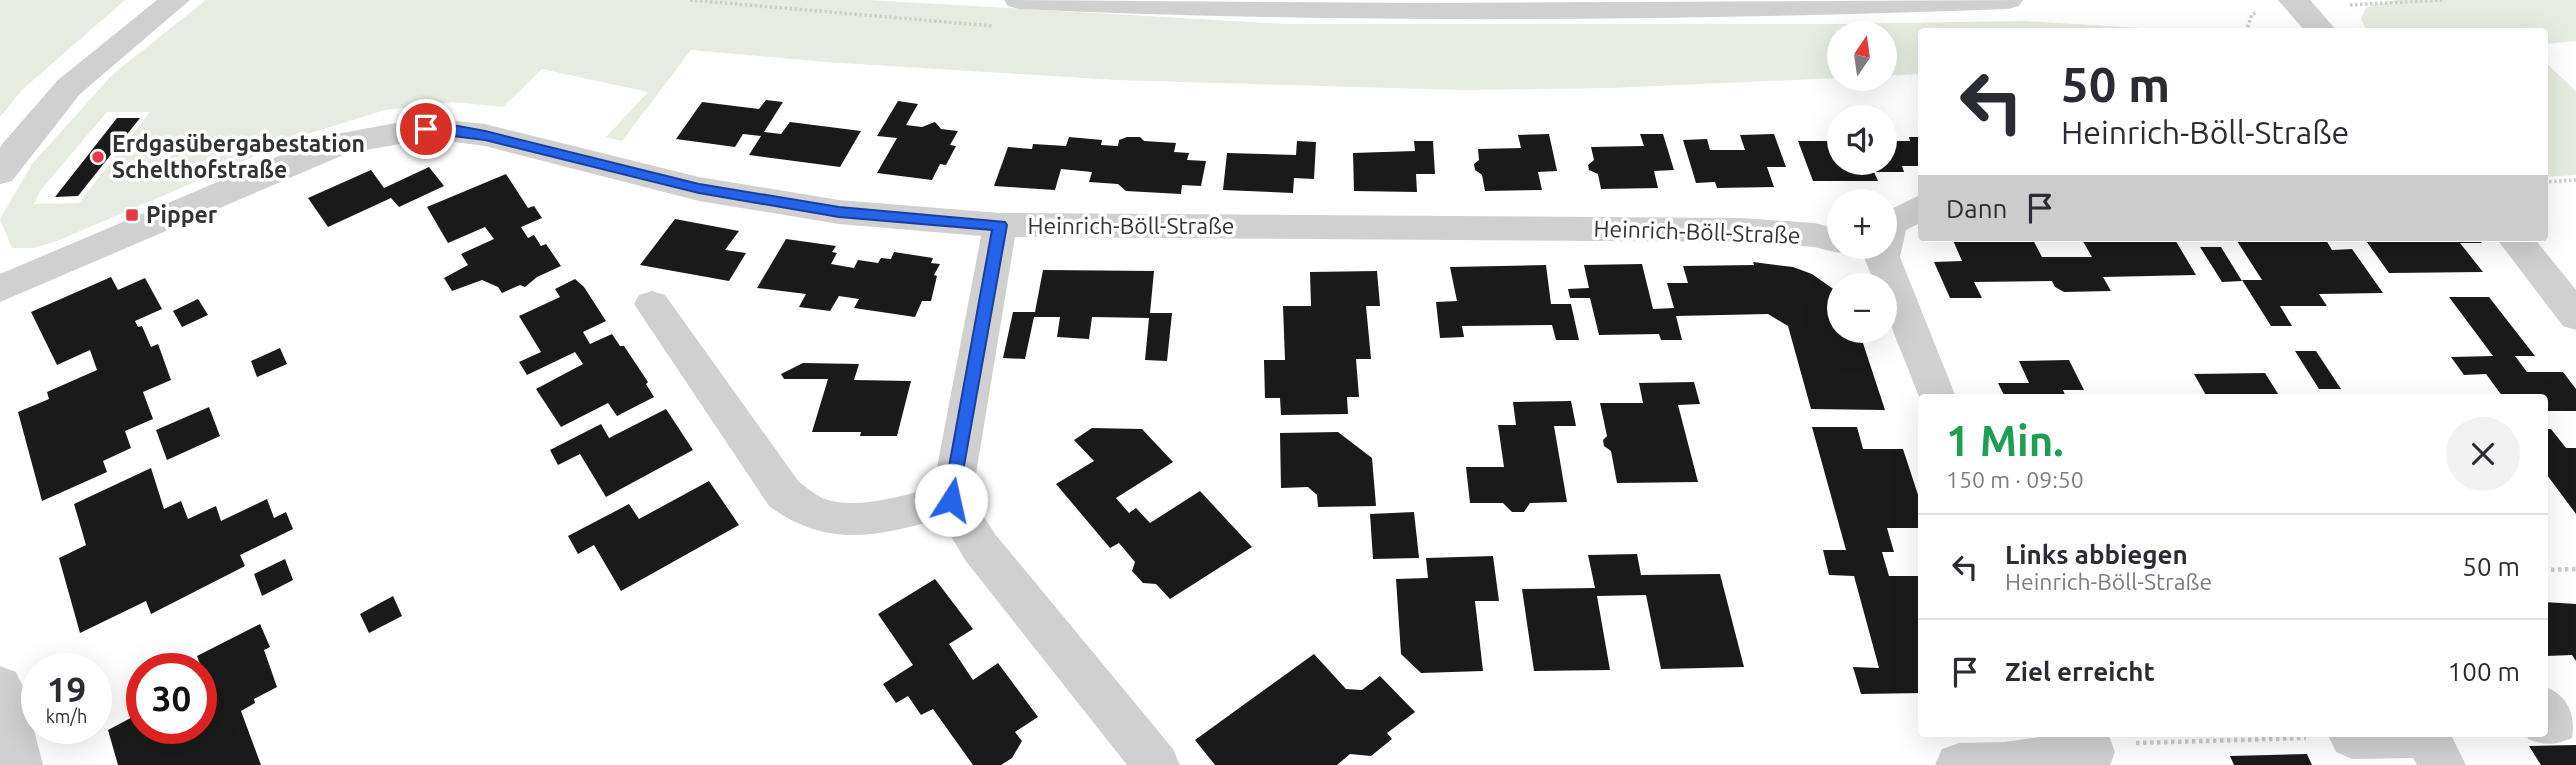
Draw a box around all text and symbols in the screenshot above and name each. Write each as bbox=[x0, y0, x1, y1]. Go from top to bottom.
north arrow bbox=[1827, 21, 1897, 91]
map controls bbox=[1827, 21, 1897, 343]
icon: left bbox=[1946, 56, 2037, 147]
text: 50 m bbox=[2061, 56, 2170, 111]
pin bbox=[396, 99, 456, 159]
button: sound bbox=[1827, 105, 1897, 175]
icon: arrive bbox=[407, 110, 445, 148]
text: Heinrich-Böll-Straße bbox=[2061, 114, 2349, 150]
place label: Erdgasübergabestation Schelthofstraße bbox=[112, 131, 365, 182]
marker: Erdgasübergabestation Schelthofstraße bbox=[90, 149, 106, 165]
button: + bbox=[1827, 189, 1897, 259]
icon: arrive bbox=[2021, 189, 2059, 227]
text: Dann bbox=[1946, 194, 2007, 223]
place label: Pipper bbox=[146, 202, 218, 227]
marker: Pipper bbox=[124, 207, 140, 223]
street label: Heinrich-Böll-Straße bbox=[1027, 213, 1235, 238]
street label: Heinrich-Böll-Straße bbox=[1593, 215, 1801, 248]
button: − bbox=[1827, 273, 1897, 343]
text: 1 Min. bbox=[1946, 417, 2064, 464]
button: close bbox=[2446, 417, 2520, 491]
position arrow bbox=[914, 463, 988, 537]
text: 150 m · 09:50 bbox=[1946, 467, 2084, 492]
text: Links abbiegen bbox=[2005, 540, 2188, 569]
icon: left bbox=[1946, 548, 1984, 586]
text: 50 m bbox=[2462, 552, 2520, 581]
text: Heinrich-Böll-Straße bbox=[2005, 569, 2212, 594]
speed limit sign: 30 bbox=[126, 653, 217, 744]
icon: arrive bbox=[1946, 653, 1984, 691]
text: Ziel erreicht bbox=[2005, 657, 2155, 686]
text: 100 m bbox=[2448, 657, 2520, 686]
text: 19 bbox=[47, 669, 86, 709]
text: km/h bbox=[46, 706, 87, 726]

